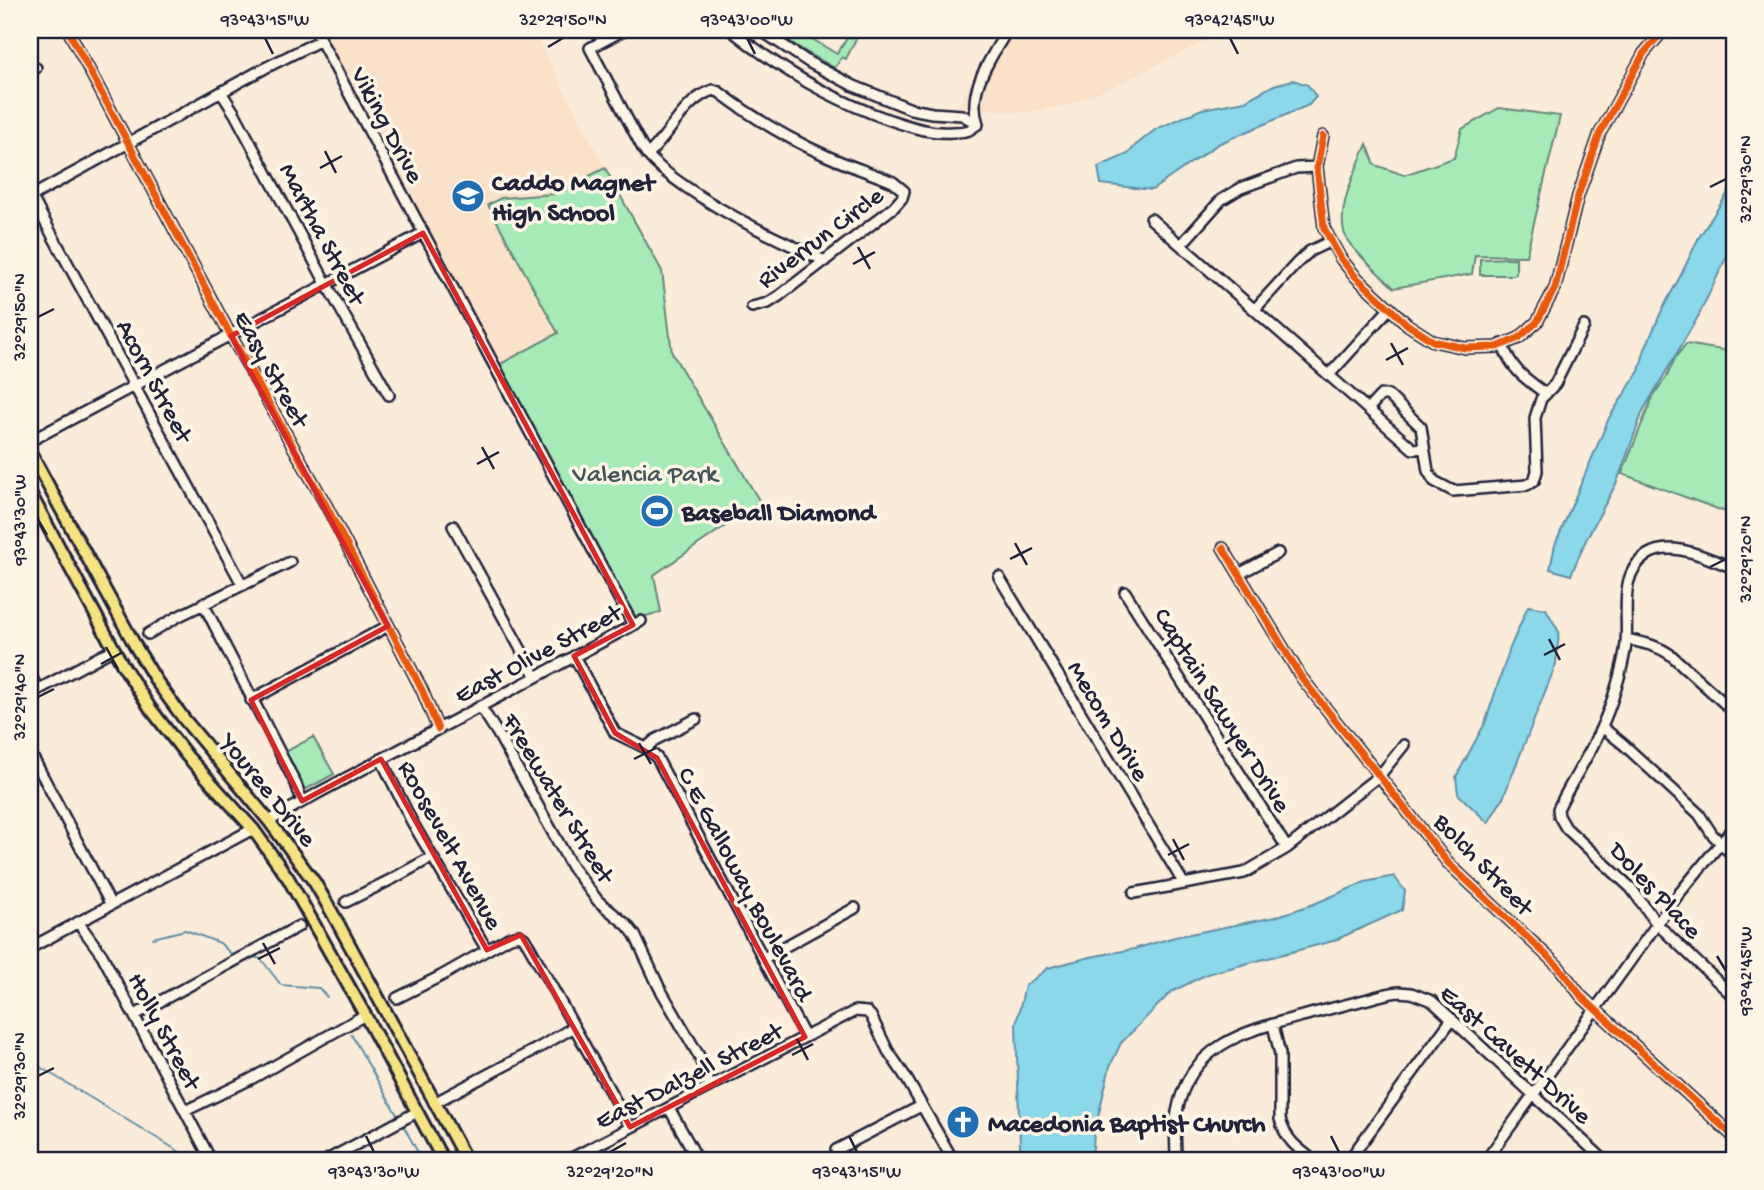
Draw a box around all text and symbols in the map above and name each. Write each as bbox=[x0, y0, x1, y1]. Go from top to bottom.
text: 93°43'15"W bbox=[220, 11, 309, 32]
text: 32°29'50"N bbox=[518, 11, 607, 32]
text: 93°43'00"W bbox=[700, 11, 793, 32]
text: 93°42'45"W bbox=[1184, 11, 1275, 32]
street label: Viking Drive bbox=[341, 62, 429, 190]
text: 32°29'30"N bbox=[1737, 135, 1758, 224]
street label: Martha Street bbox=[270, 159, 371, 313]
place label: Caddo Magnet High School bbox=[492, 170, 657, 231]
school or university icon: Caddo Magnet High School bbox=[449, 177, 487, 215]
street label: Riverrun Circle bbox=[752, 182, 891, 297]
text: 32°29'50"N bbox=[11, 273, 32, 362]
street label: Easy Street bbox=[224, 306, 315, 436]
street label: Acorn Street bbox=[107, 315, 198, 451]
park label: Valencia Park bbox=[571, 461, 720, 492]
text: 93°43'30"W bbox=[11, 474, 32, 567]
sports icon: Baseball Diamond bbox=[638, 492, 676, 530]
place label: Baseball Diamond bbox=[681, 500, 878, 531]
text: 32°29'20"N bbox=[1737, 516, 1758, 603]
street label: East Olive Street bbox=[450, 598, 630, 713]
street label: Captain Sawyer Drive bbox=[1145, 603, 1296, 820]
text: 32°29'40"N bbox=[11, 654, 32, 741]
street label: Mecom Drive bbox=[1058, 656, 1155, 789]
street label: Freewater Street bbox=[493, 708, 620, 892]
street label: Youree Drive bbox=[210, 727, 322, 855]
street label: Roosevelt Avenue bbox=[389, 756, 508, 937]
street label: C E Galloway Boulevard bbox=[668, 763, 819, 1009]
street label: Bolch Street bbox=[1424, 808, 1540, 926]
street label: Doles Place bbox=[1599, 835, 1707, 948]
text: 93°42'45"W bbox=[1737, 926, 1758, 1017]
street label: Holly Street bbox=[118, 968, 207, 1098]
street label: East Cavett Drive bbox=[1431, 980, 1597, 1133]
street label: East Dalzell Street bbox=[591, 1016, 791, 1139]
text: 32°29'30"N bbox=[11, 1032, 32, 1121]
church icon: Macedonia Baptist Church bbox=[944, 1103, 982, 1141]
place label: Macedonia Baptist Church bbox=[988, 1111, 1265, 1142]
text: 93°43'30"W bbox=[327, 1163, 420, 1184]
text: 32°29'20"N bbox=[566, 1163, 653, 1184]
text: 93°43'15"W bbox=[812, 1163, 901, 1184]
text: 93°43'00"W bbox=[1292, 1163, 1385, 1184]

